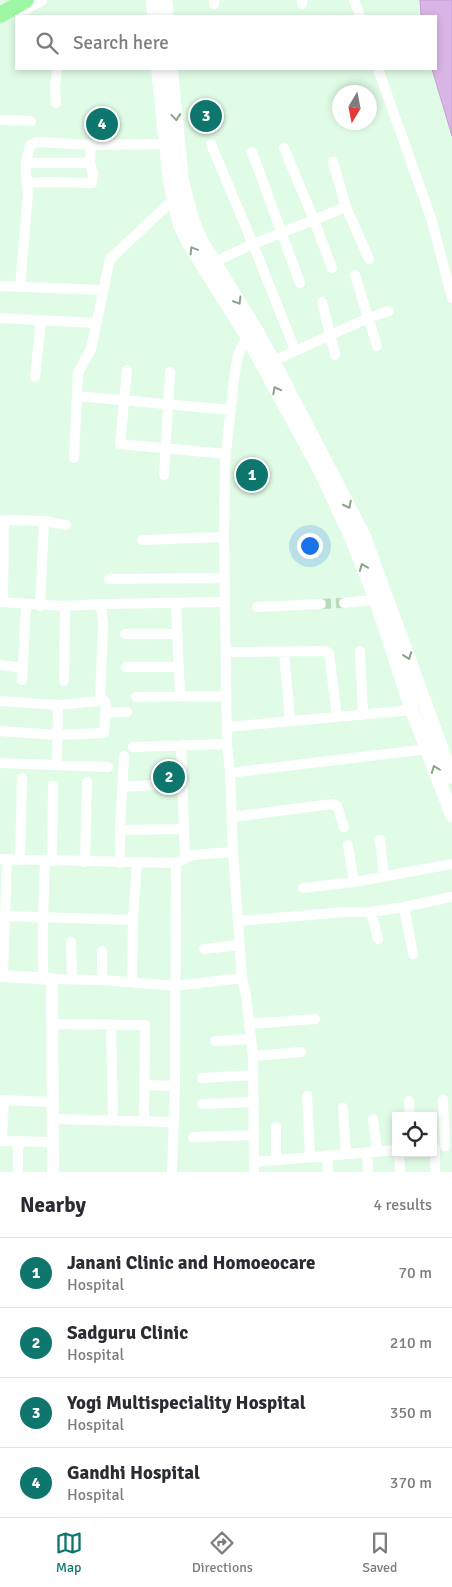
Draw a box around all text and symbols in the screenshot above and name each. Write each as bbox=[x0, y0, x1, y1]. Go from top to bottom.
search box bbox=[15, 15, 437, 70]
icon: search bbox=[33, 29, 61, 57]
text: Search here bbox=[73, 31, 169, 55]
north arrow bbox=[332, 85, 377, 130]
pin: 3 bbox=[190, 97, 222, 135]
pin: 4 bbox=[86, 105, 118, 143]
one-way arrow bbox=[170, 114, 181, 122]
one-way arrow bbox=[190, 246, 200, 255]
one-way arrow bbox=[232, 295, 241, 304]
one-way arrow bbox=[272, 386, 282, 395]
pin: 1 bbox=[236, 456, 268, 494]
one-way arrow bbox=[342, 500, 352, 509]
your location bbox=[297, 533, 323, 559]
one-way arrow bbox=[359, 563, 369, 571]
one-way arrow bbox=[402, 651, 412, 660]
pin: 2 bbox=[153, 758, 185, 796]
one-way arrow bbox=[430, 765, 441, 774]
map controls bbox=[392, 1112, 437, 1157]
button: locate bbox=[392, 1112, 437, 1157]
text: Nearby bbox=[20, 1192, 86, 1218]
text: 4 results bbox=[373, 1195, 432, 1215]
text: Janani Clinic and Homoeocare bbox=[67, 1251, 315, 1275]
text: 1 bbox=[32, 1263, 40, 1283]
text: 70 m bbox=[398, 1263, 432, 1283]
text: Hospital bbox=[67, 1275, 124, 1295]
text: Sadguru Clinic bbox=[67, 1321, 188, 1345]
text: 2 bbox=[32, 1333, 40, 1353]
text: 210 m bbox=[390, 1333, 432, 1353]
text: Hospital bbox=[67, 1345, 124, 1365]
text: Yogi Multispeciality Hospital bbox=[67, 1391, 306, 1415]
text: 3 bbox=[32, 1403, 40, 1423]
text: 350 m bbox=[390, 1403, 432, 1423]
text: Hospital bbox=[67, 1415, 124, 1435]
text: Gandhi Hospital bbox=[67, 1461, 200, 1485]
text: 4 bbox=[32, 1473, 40, 1493]
text: 370 m bbox=[390, 1473, 432, 1493]
text: Hospital bbox=[67, 1485, 124, 1505]
tab: Map bbox=[55, 1529, 83, 1576]
tab: Directions bbox=[192, 1529, 253, 1576]
tab: Saved bbox=[362, 1529, 397, 1576]

